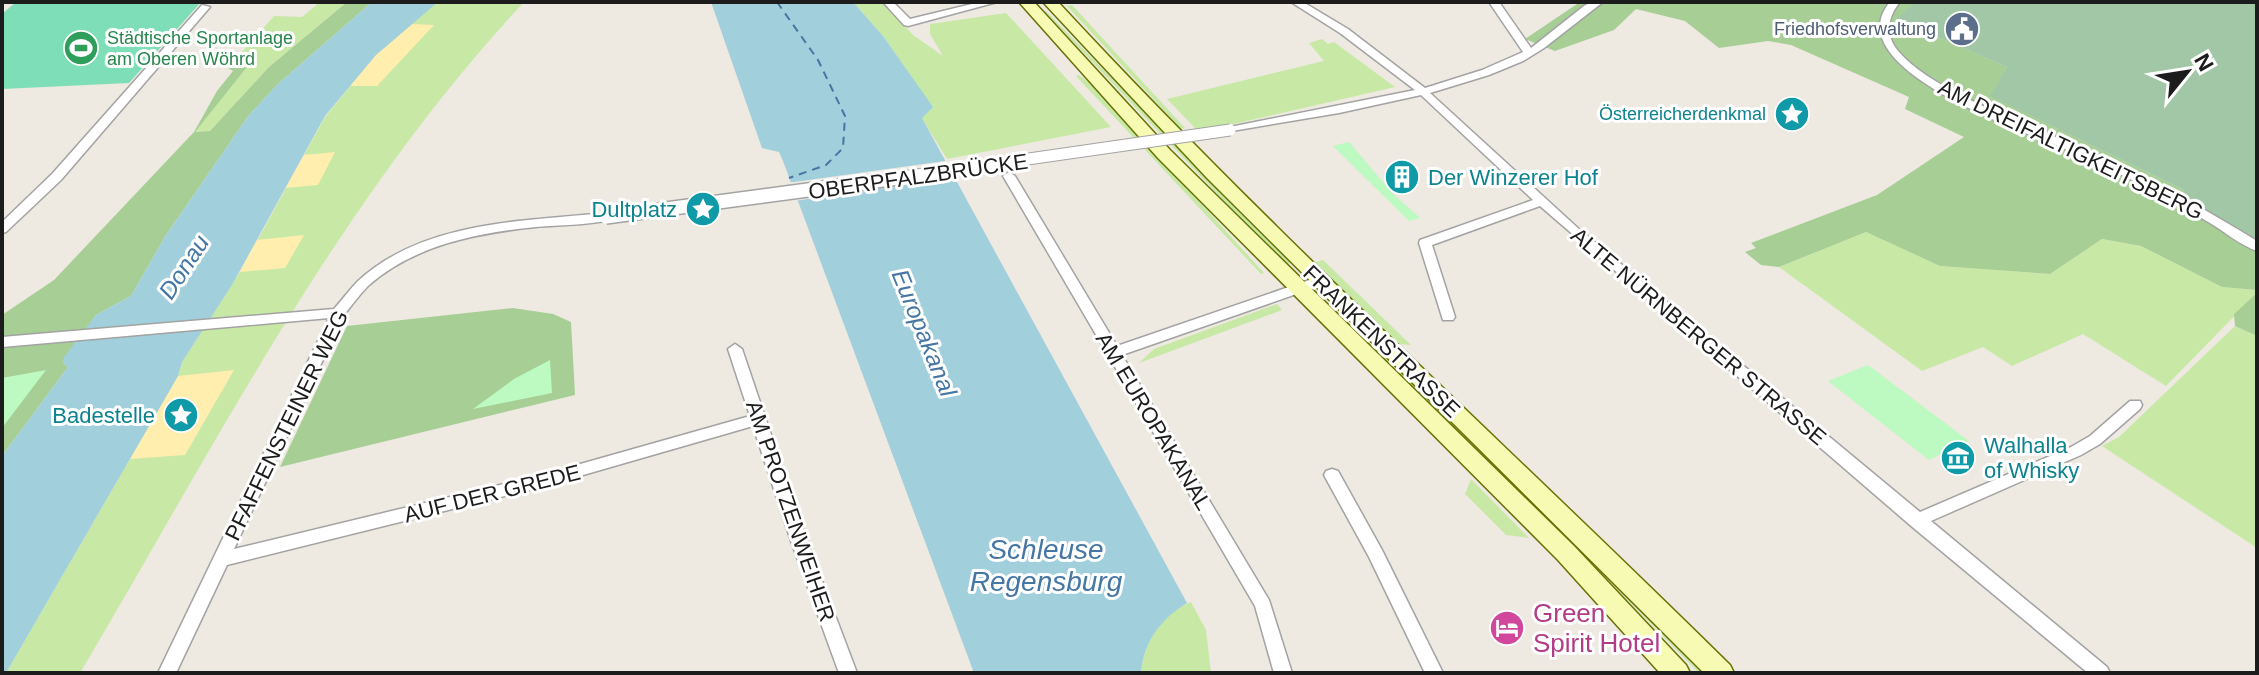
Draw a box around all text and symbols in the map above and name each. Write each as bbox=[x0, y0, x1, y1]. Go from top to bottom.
public building icon: Friedhofsverwaltung bbox=[1943, 10, 1981, 48]
place label: Friedhofsverwaltung bbox=[1774, 19, 1936, 39]
place label: Städtische Sportanlage am Oberen Wöhrd bbox=[107, 28, 293, 69]
sports icon: Städtische Sportanlage am Oberen Wöhrd bbox=[62, 29, 100, 67]
north arrow bbox=[2147, 32, 2227, 112]
text: N bbox=[2189, 49, 2219, 75]
street label: AM DREIFALTIGKEITSBERG bbox=[1934, 74, 2207, 225]
place icon: Österreicherdenkmal bbox=[1773, 95, 1811, 133]
place label: Österreicherdenkmal bbox=[1599, 104, 1766, 124]
street label: OBERPFALZBRÜCKE bbox=[807, 149, 1029, 204]
building icon: Der Winzerer Hof bbox=[1383, 158, 1421, 196]
place label: Der Winzerer Hof bbox=[1428, 165, 1599, 190]
place icon: Dultplatz bbox=[684, 190, 722, 228]
place label: Dultplatz bbox=[591, 197, 677, 222]
street label: ALTE NÜRNBERGER STRASSE bbox=[1566, 222, 1831, 450]
water label: Donau bbox=[153, 230, 214, 304]
street label: FRANKENSTRASSE bbox=[1298, 260, 1465, 423]
water label: Europakanal bbox=[887, 265, 962, 401]
street label: PFAFFENSTEINER WEG bbox=[220, 306, 353, 544]
street label: AM EUROPAKANAL bbox=[1091, 328, 1216, 515]
place icon: Badestelle bbox=[162, 396, 200, 434]
street label: AM PROTZENWEIHER bbox=[741, 397, 840, 625]
place label: Badestelle bbox=[52, 403, 155, 428]
place label: Walhalla of Whisky bbox=[1984, 433, 2079, 483]
museum icon: Walhalla of Whisky bbox=[1939, 439, 1977, 477]
street label: AUF DER GREDE bbox=[401, 459, 583, 527]
water label: Schleuse Regensburg bbox=[970, 534, 1123, 597]
place label: Green Spirit Hotel bbox=[1533, 598, 1660, 658]
hotel icon: Green Spirit Hotel bbox=[1488, 609, 1526, 647]

